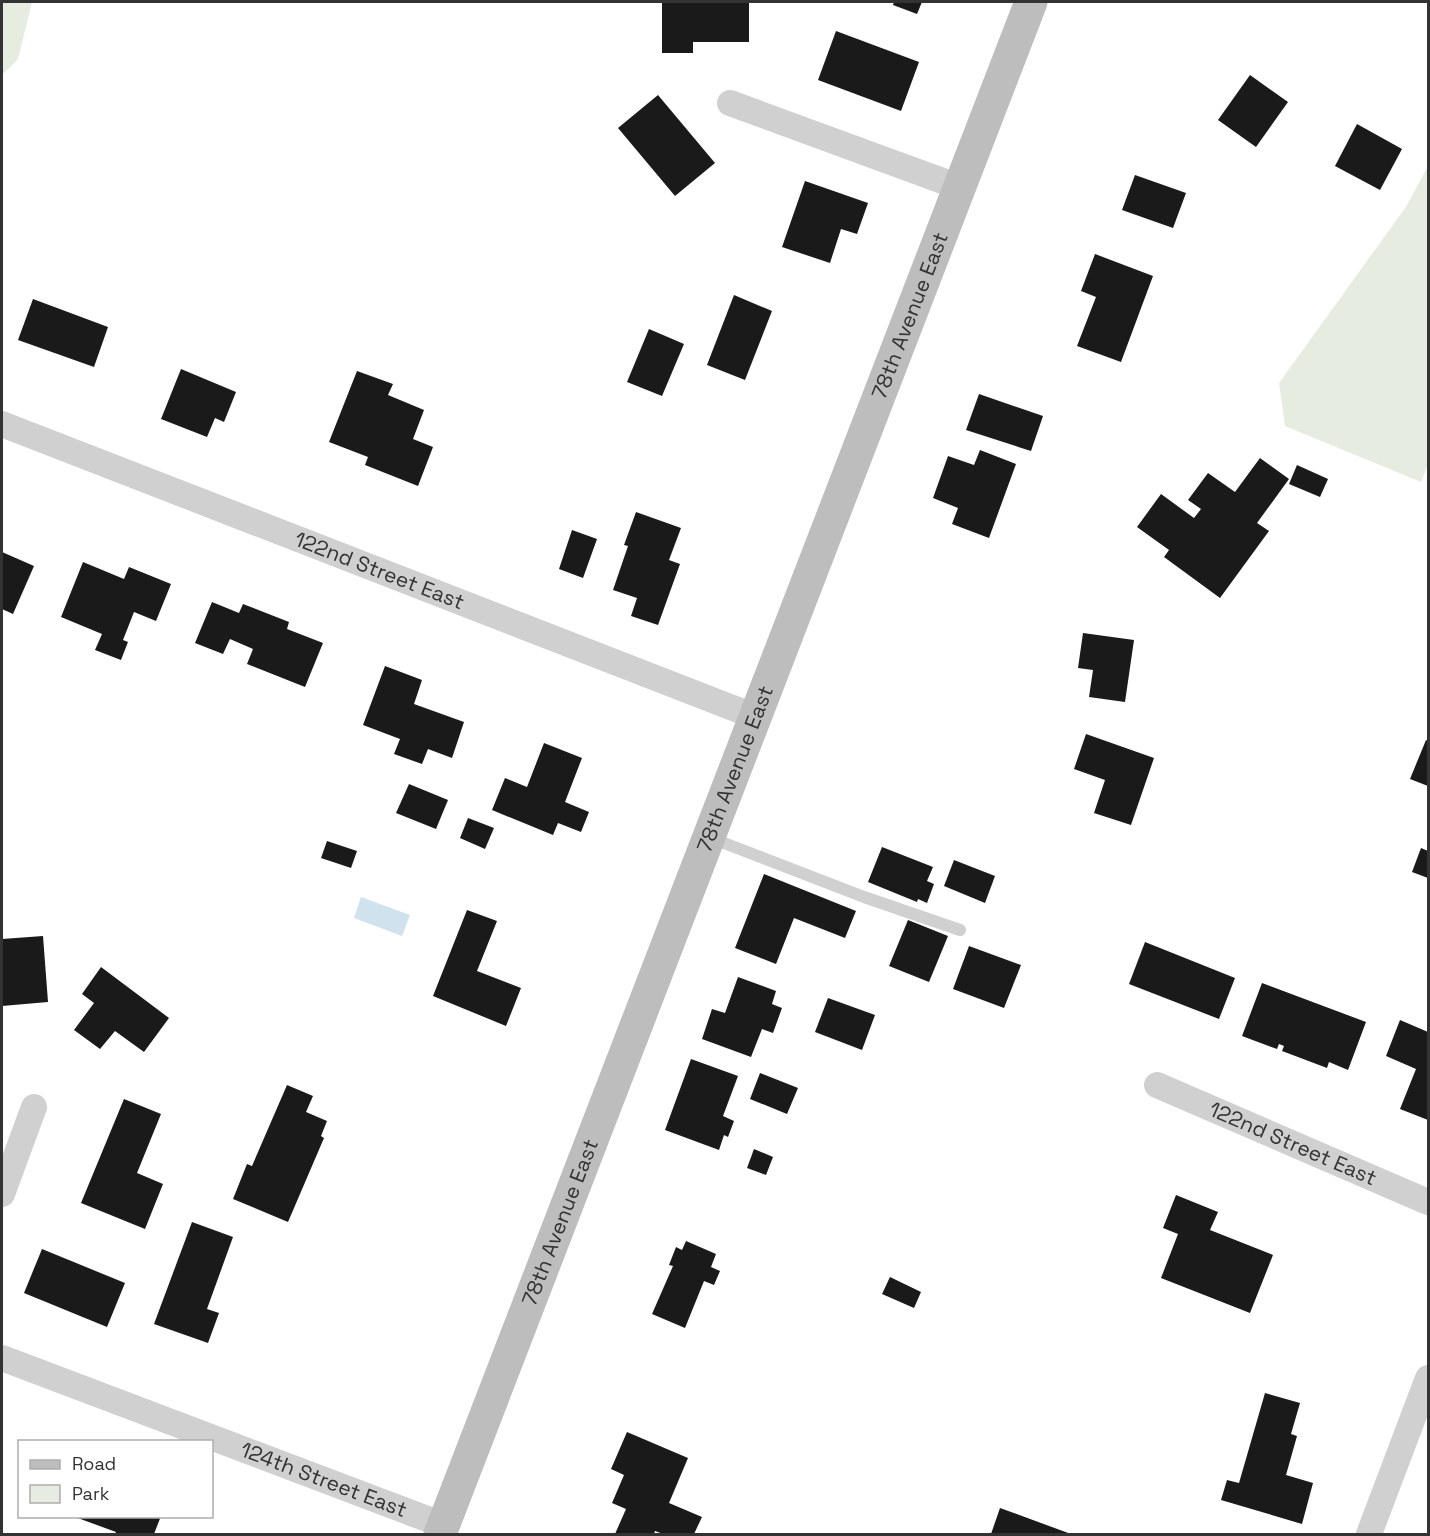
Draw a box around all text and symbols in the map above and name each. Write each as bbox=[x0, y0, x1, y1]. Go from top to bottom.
street label: 78th Avenue East bbox=[865, 228, 954, 403]
street label: 122nd Street East bbox=[291, 525, 468, 615]
street label: 78th Avenue East bbox=[690, 682, 779, 856]
street label: 122nd Street East bbox=[1205, 1095, 1381, 1191]
street label: 78th Avenue East bbox=[515, 1135, 604, 1309]
street label: 124th Street East bbox=[237, 1436, 411, 1523]
legend bbox=[18, 1440, 213, 1518]
text: Road bbox=[72, 1452, 116, 1475]
text: Park bbox=[72, 1482, 110, 1505]

